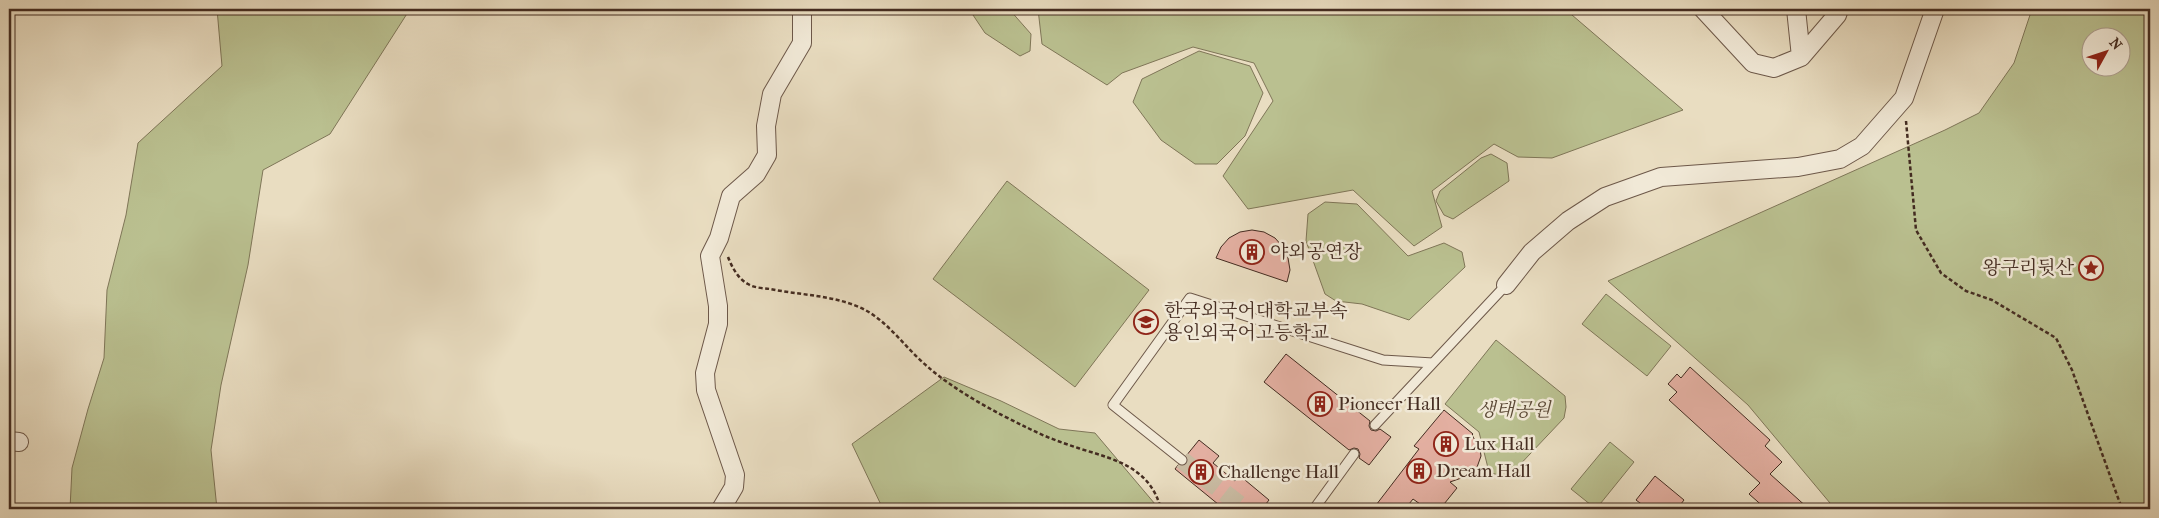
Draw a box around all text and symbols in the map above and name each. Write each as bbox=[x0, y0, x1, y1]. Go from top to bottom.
north arrow bbox=[2082, 28, 2132, 78]
text: N bbox=[2106, 34, 2126, 54]
building icon: 야외공연장 bbox=[1239, 239, 1265, 265]
place label: 야외공연장 bbox=[1270, 241, 1362, 263]
place icon: 왕구리뒷산 bbox=[2078, 255, 2104, 281]
place label: 왕구리뒷산 bbox=[1982, 257, 2075, 279]
place label: 한국외국어대학교부속 용인외국어고등학교 bbox=[1164, 300, 1348, 344]
school or university icon: 한국외국어대학교부속 용인외국어고등학교 bbox=[1133, 309, 1159, 335]
building icon: Pioneer Hall bbox=[1307, 391, 1333, 417]
place label: Pioneer Hall bbox=[1338, 393, 1441, 415]
park label: 생태공원 bbox=[1477, 399, 1552, 421]
building icon: Lux Hall bbox=[1433, 431, 1459, 457]
place label: Lux Hall bbox=[1464, 433, 1535, 455]
building icon: Dream Hall bbox=[1406, 458, 1432, 484]
building icon: Challenge Hall bbox=[1188, 459, 1214, 485]
place label: Dream Hall bbox=[1436, 460, 1531, 482]
place label: Challenge Hall bbox=[1218, 461, 1339, 483]

